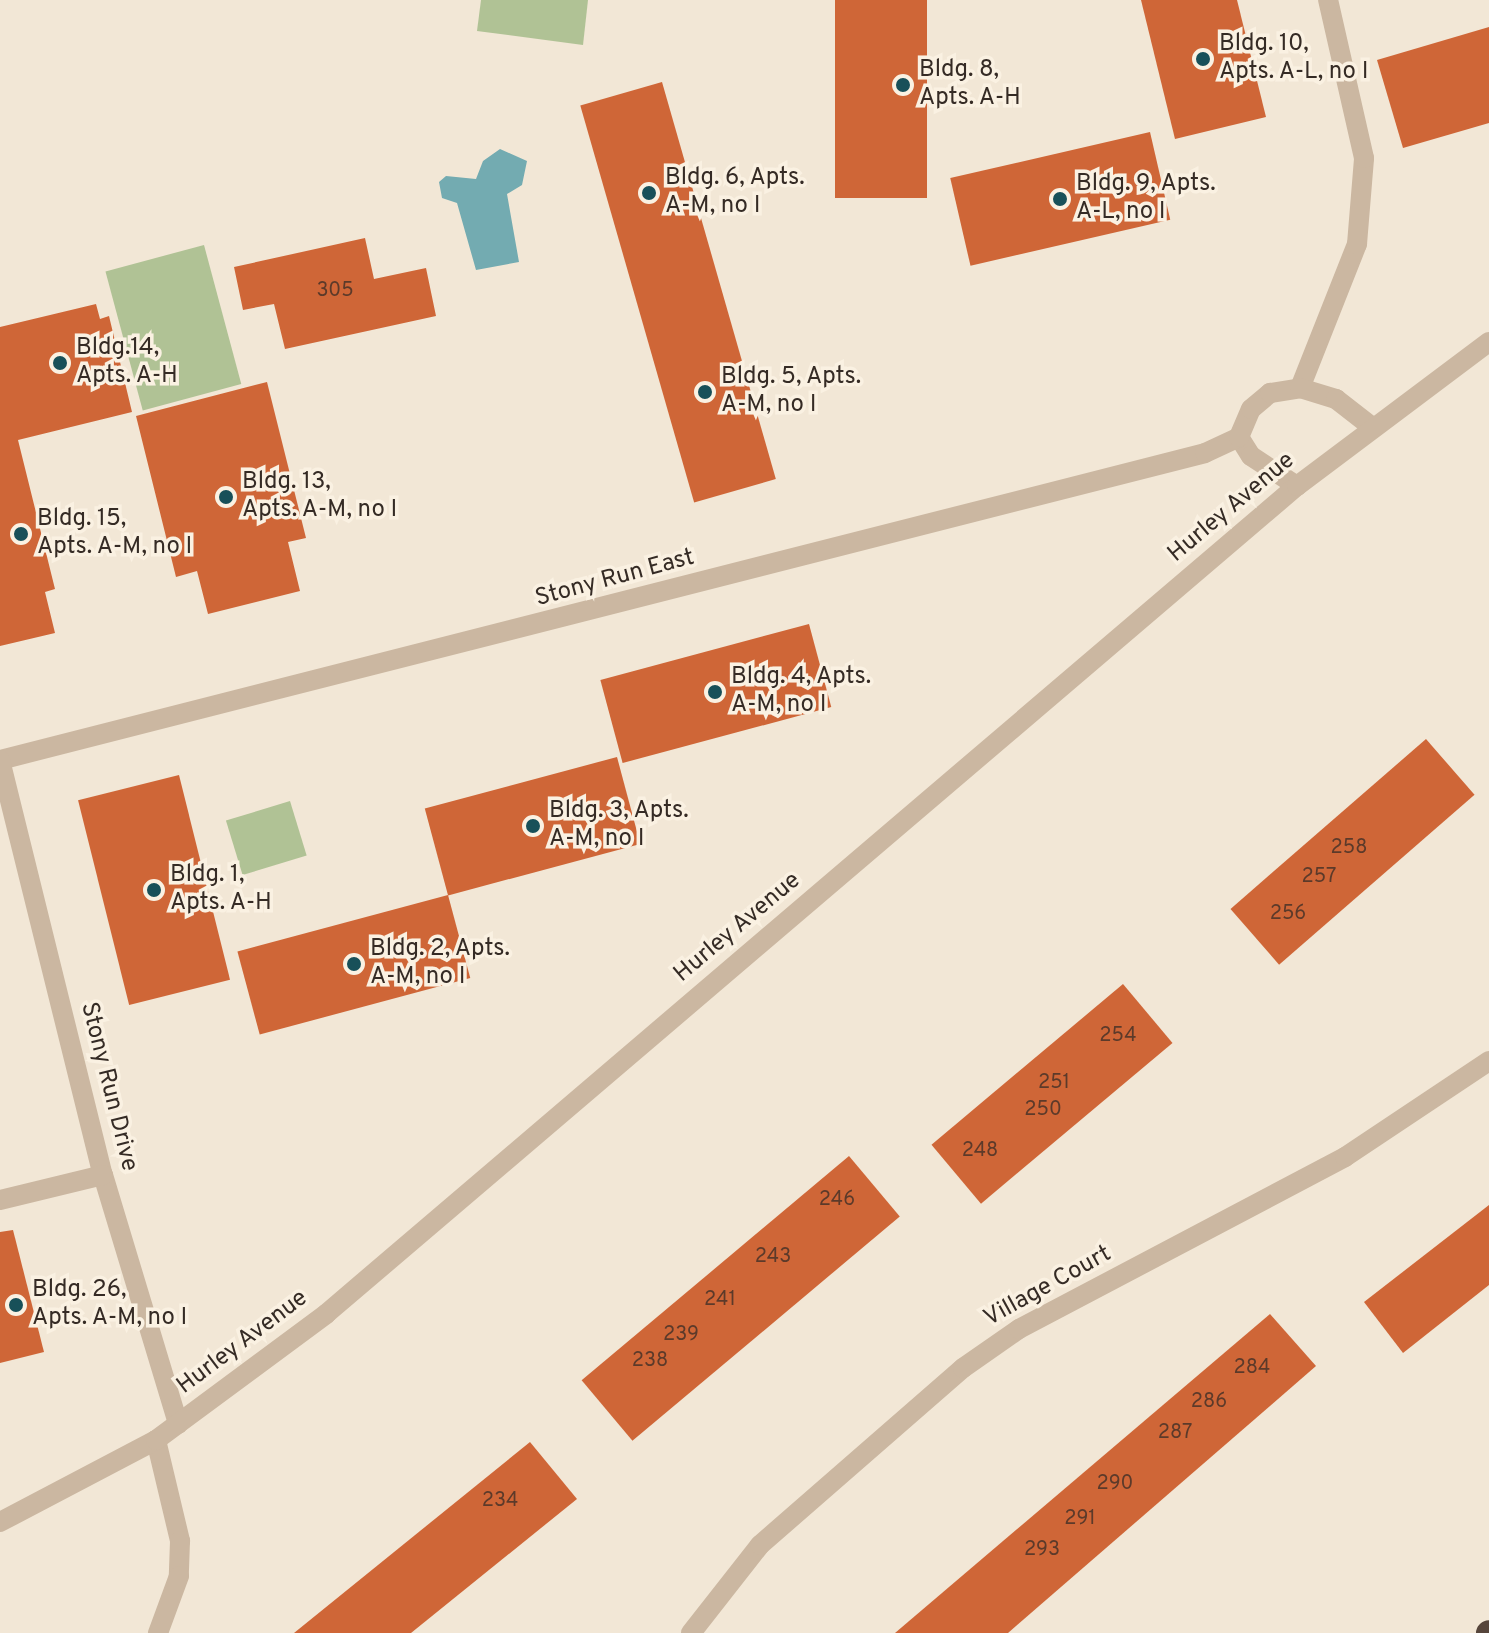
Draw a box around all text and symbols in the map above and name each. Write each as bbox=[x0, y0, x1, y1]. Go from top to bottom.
place label: Bldg. 10, Apts. A-L, no I bbox=[1219, 31, 1369, 87]
marker: Bldg. 10, Apts. A-L, no I bbox=[1194, 50, 1212, 68]
place label: Bldg. 8, Apts. A-H bbox=[919, 57, 1022, 113]
marker: Bldg. 8, Apts. A-H bbox=[894, 76, 912, 94]
place label: Bldg. 6, Apts. A-M, no I bbox=[665, 165, 805, 221]
place label: Bldg. 9, Apts. A-L, no I bbox=[1076, 171, 1216, 227]
marker: Bldg. 6, Apts. A-M, no I bbox=[640, 184, 658, 202]
marker: Bldg. 9, Apts. A-L, no I bbox=[1051, 190, 1069, 208]
house number: 305 bbox=[316, 279, 354, 303]
place label: Bldg.14, Apts. A-H bbox=[76, 335, 179, 391]
marker: Bldg.14, Apts. A-H bbox=[51, 354, 69, 372]
place label: Bldg. 5, Apts. A-M, no I bbox=[721, 364, 862, 420]
marker: Bldg. 5, Apts. A-M, no I bbox=[696, 383, 714, 401]
street label: Hurley Avenue bbox=[1163, 447, 1301, 569]
place label: Bldg. 13, Apts. A-M, no I bbox=[242, 469, 398, 525]
marker: Bldg. 13, Apts. A-M, no I bbox=[217, 488, 235, 506]
place label: Bldg. 15, Apts. A-M, no I bbox=[37, 506, 193, 562]
marker: Bldg. 15, Apts. A-M, no I bbox=[12, 525, 30, 543]
street label: Stony Run East bbox=[532, 544, 698, 614]
place label: Bldg. 4, Apts. A-M, no I bbox=[731, 664, 872, 720]
marker: Bldg. 4, Apts. A-M, no I bbox=[706, 683, 724, 701]
place label: Bldg. 3, Apts. A-M, no I bbox=[549, 798, 689, 854]
marker: Bldg. 3, Apts. A-M, no I bbox=[524, 817, 542, 835]
house number: 258 bbox=[1331, 836, 1367, 860]
place label: Bldg. 1, Apts. A-H bbox=[170, 862, 273, 918]
house number: 257 bbox=[1302, 865, 1336, 889]
street label: Hurley Avenue bbox=[669, 867, 807, 989]
marker: Bldg. 1, Apts. A-H bbox=[145, 881, 163, 899]
house number: 256 bbox=[1270, 902, 1306, 926]
place label: Bldg. 2, Apts. A-M, no I bbox=[370, 936, 511, 992]
marker: Bldg. 2, Apts. A-M, no I bbox=[345, 955, 363, 973]
street label: Stony Run Drive bbox=[73, 999, 143, 1175]
house number: 254 bbox=[1099, 1024, 1137, 1048]
house number: 251 bbox=[1038, 1071, 1070, 1095]
house number: 250 bbox=[1024, 1098, 1062, 1122]
house number: 248 bbox=[962, 1139, 998, 1163]
house number: 246 bbox=[819, 1188, 855, 1212]
street label: Village Court bbox=[979, 1240, 1117, 1334]
house number: 243 bbox=[755, 1245, 791, 1269]
place label: Bldg. 26, Apts. A-M, no I bbox=[32, 1277, 188, 1333]
street label: Hurley Avenue bbox=[172, 1284, 314, 1402]
house number: 241 bbox=[704, 1288, 736, 1312]
marker: Bldg. 26, Apts. A-M, no I bbox=[7, 1296, 25, 1314]
house number: 239 bbox=[663, 1323, 699, 1347]
house number: 238 bbox=[632, 1349, 668, 1373]
house number: 284 bbox=[1234, 1356, 1270, 1380]
house number: 286 bbox=[1191, 1390, 1227, 1414]
house number: 287 bbox=[1158, 1421, 1192, 1445]
house number: 290 bbox=[1097, 1472, 1133, 1496]
house number: 234 bbox=[482, 1489, 518, 1513]
house number: 291 bbox=[1064, 1507, 1096, 1531]
house number: 293 bbox=[1024, 1538, 1060, 1562]

